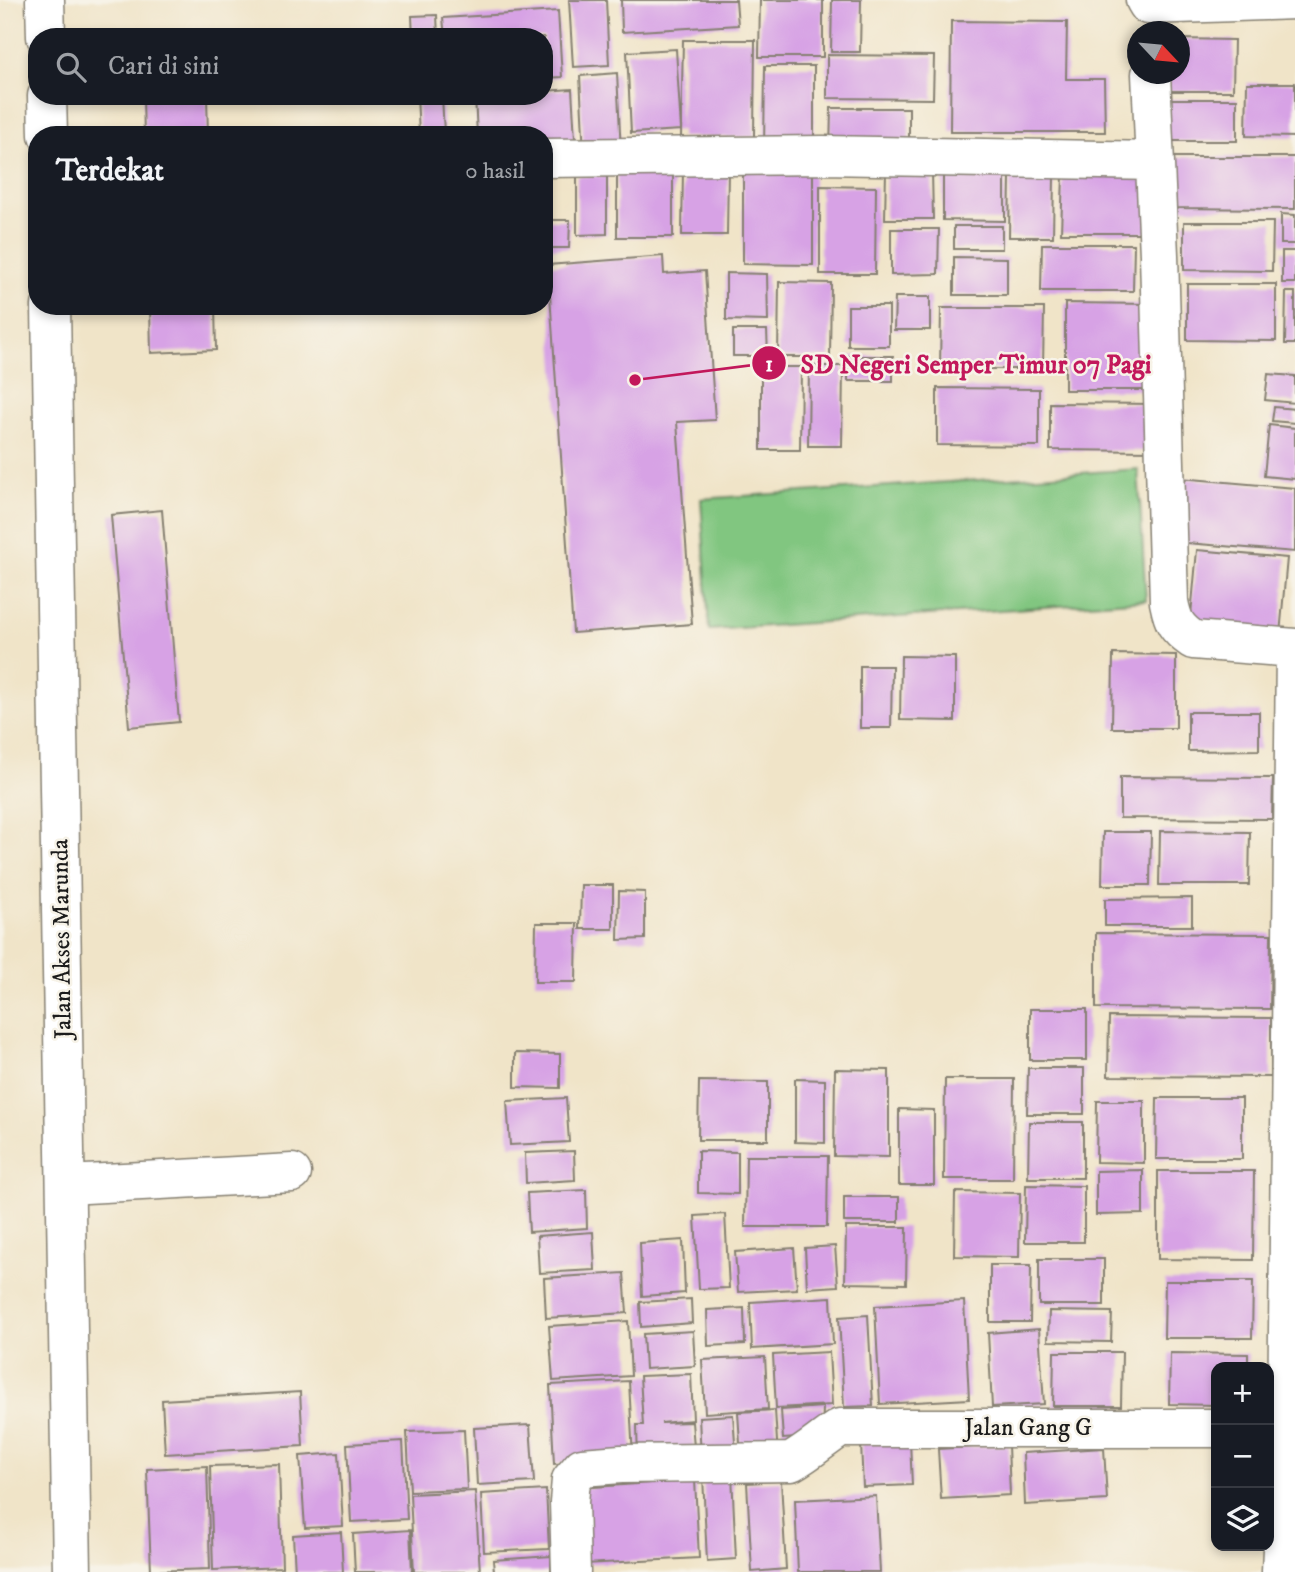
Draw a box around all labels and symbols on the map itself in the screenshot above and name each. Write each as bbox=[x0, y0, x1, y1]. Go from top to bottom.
north arrow bbox=[1127, 21, 1190, 84]
callout: SD Negeri Semper Timur 07 Pagi bbox=[752, 340, 1166, 387]
text: SD Negeri Semper Timur 07 Pagi bbox=[801, 349, 1152, 382]
text: 1 bbox=[765, 352, 773, 378]
street label: Jalan Akses Marunda bbox=[45, 838, 79, 1041]
street label: Jalan Gang G bbox=[962, 1413, 1092, 1443]

